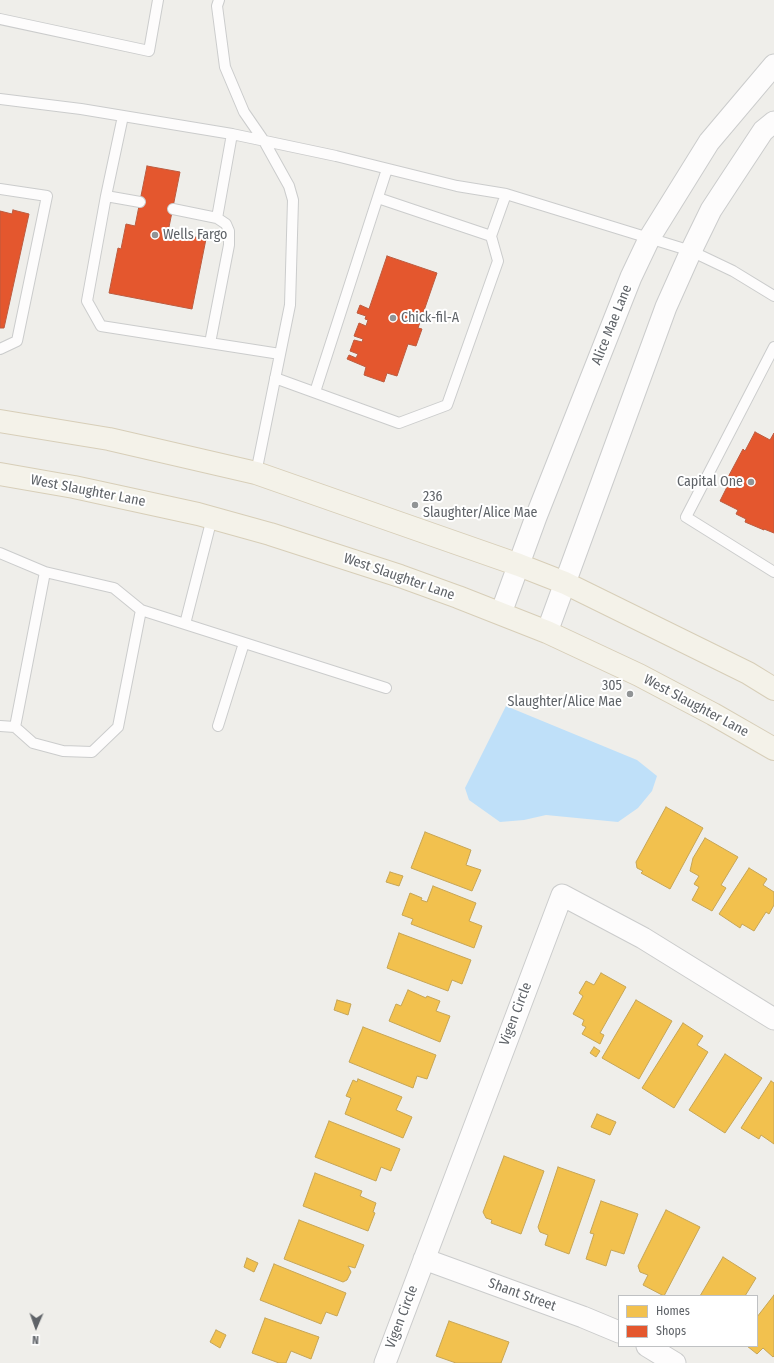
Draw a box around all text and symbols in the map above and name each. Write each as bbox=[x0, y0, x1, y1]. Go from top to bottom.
place label: Wells Fargo bbox=[163, 227, 227, 243]
marker: Wells Fargo bbox=[150, 230, 160, 240]
street label: Alice Mae Lane bbox=[588, 283, 636, 367]
place label: Chick-fil-A bbox=[401, 310, 459, 326]
marker: Chick-fil-A bbox=[388, 313, 398, 323]
street label: West Slaughter Lane bbox=[29, 472, 147, 510]
place label: Capital One bbox=[677, 474, 743, 490]
marker: Capital One bbox=[746, 477, 756, 487]
place label: 236 Slaughter/Alice Mae bbox=[423, 489, 537, 522]
marker: 236 Slaughter/Alice Mae bbox=[410, 500, 420, 510]
street label: West Slaughter Lane bbox=[341, 550, 457, 604]
street label: West Slaughter Lane bbox=[641, 671, 751, 741]
place label: 305 Slaughter/Alice Mae bbox=[508, 678, 622, 710]
marker: 305 Slaughter/Alice Mae bbox=[625, 689, 635, 699]
street label: Vigen Circle bbox=[496, 980, 536, 1048]
street label: Shant Street bbox=[486, 1275, 558, 1315]
street label: Vigen Circle bbox=[382, 1283, 422, 1351]
legend bbox=[618, 1295, 758, 1347]
text: Homes bbox=[656, 1304, 690, 1318]
north arrow bbox=[16, 1307, 56, 1347]
text: Shops bbox=[656, 1324, 686, 1338]
text: N bbox=[32, 1333, 39, 1346]

